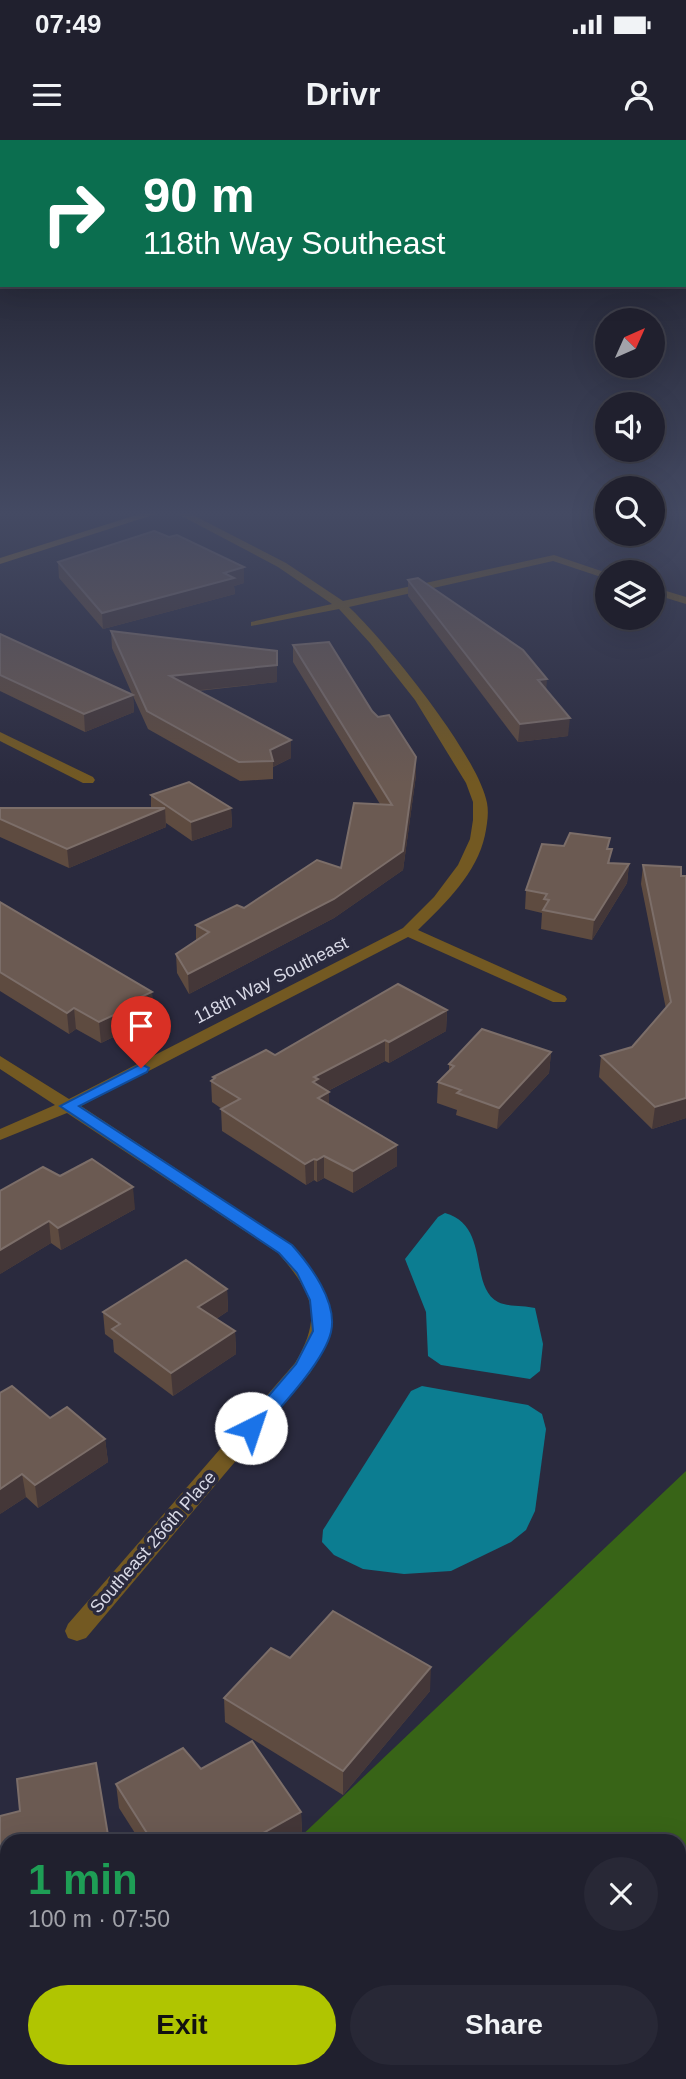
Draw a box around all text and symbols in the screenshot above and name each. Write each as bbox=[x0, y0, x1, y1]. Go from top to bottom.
text: 07:49 bbox=[35, 9, 102, 39]
icon: menu bbox=[28, 76, 66, 114]
text: Drivr bbox=[306, 76, 380, 112]
icon: person bbox=[620, 76, 658, 114]
icon: right bbox=[28, 168, 119, 259]
text: 90 m bbox=[143, 168, 255, 222]
text: 118th Way Southeast bbox=[143, 225, 445, 261]
north arrow bbox=[595, 308, 665, 378]
map controls bbox=[595, 308, 665, 630]
button: sound bbox=[595, 392, 665, 462]
button: search bbox=[595, 476, 665, 546]
button: layers bbox=[595, 560, 665, 630]
street label: 118th Way Southeast bbox=[191, 932, 351, 1028]
pin bbox=[111, 996, 171, 1068]
icon: arrive bbox=[122, 1007, 160, 1045]
position arrow bbox=[214, 1391, 288, 1465]
street label: Southeast 266th Place bbox=[86, 1467, 220, 1617]
text: 1 min bbox=[28, 1856, 138, 1903]
button: close bbox=[584, 1857, 658, 1931]
text: 100 m · 07:50 bbox=[28, 1906, 170, 1932]
button: Exit bbox=[28, 1985, 336, 2065]
button: Share bbox=[350, 1985, 658, 2065]

